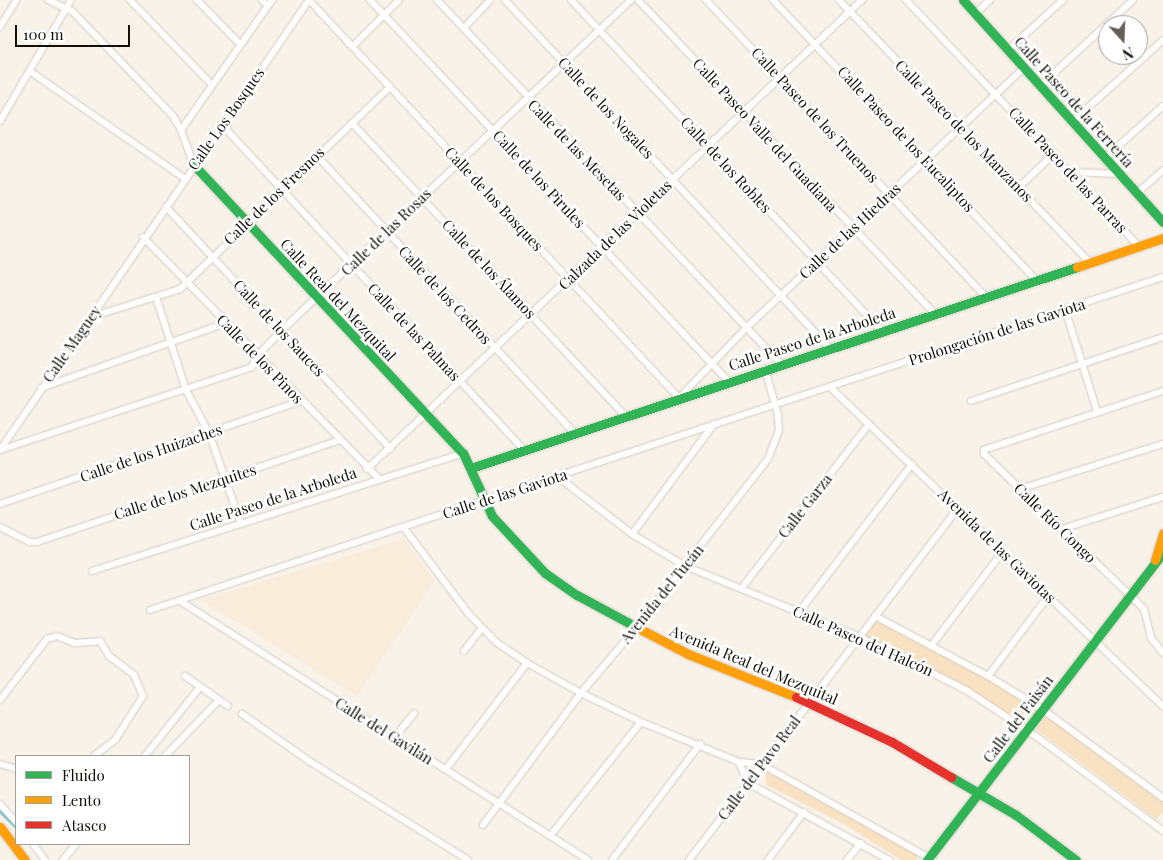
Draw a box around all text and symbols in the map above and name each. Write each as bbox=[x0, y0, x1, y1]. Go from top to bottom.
scale bar bbox=[18, 15, 132, 47]
north arrow bbox=[1098, 15, 1148, 65]
text: 100 m bbox=[23, 24, 64, 44]
street label: Calle Paseo de la Ferrería bbox=[1010, 33, 1138, 171]
street label: Calle Paseo de los Truenos bbox=[747, 43, 883, 187]
text: N bbox=[1120, 43, 1136, 64]
street label: Calle de los Nogales bbox=[554, 53, 658, 163]
street label: Calle Paseo Valle del Guadiana bbox=[689, 54, 841, 216]
street label: Calle Paseo de los Manzanos bbox=[891, 56, 1037, 206]
street label: Calle Paseo de los Eucaliptos bbox=[834, 62, 978, 216]
street label: Calle Los Bosques bbox=[184, 64, 268, 174]
street label: Calle de las Mesetas bbox=[524, 96, 630, 204]
street label: Calle Paseo de las Parras bbox=[1005, 103, 1131, 237]
street label: Calle de los Robles bbox=[677, 113, 775, 217]
street label: Calle de los Pirules bbox=[489, 126, 589, 232]
street label: Calle de los Fresnos bbox=[220, 143, 328, 249]
street label: Calle de los Bosques bbox=[441, 143, 547, 255]
street label: Calzada de las Violetas bbox=[554, 176, 676, 294]
street label: Calle de las Hiedras bbox=[795, 179, 905, 283]
street label: Calle de las Rosas bbox=[337, 184, 435, 280]
street label: Calle de los Álamos bbox=[438, 215, 540, 323]
street label: Calle Real del Mezquital bbox=[277, 235, 399, 365]
street label: Calle de los Cedros bbox=[395, 242, 495, 348]
street label: Calle de los Sauces bbox=[229, 276, 329, 380]
street label: Calle de las Palmas bbox=[364, 279, 464, 385]
street label: Prolongación de las Gaviota bbox=[906, 295, 1088, 369]
street label: Calle Maguey bbox=[39, 302, 105, 386]
street label: Calle Paseo de la Arboleda bbox=[726, 303, 898, 375]
street label: Calle de los Pinos bbox=[213, 311, 307, 407]
street label: Calle de los Huizaches bbox=[77, 420, 225, 486]
street label: Calle de los Mezquites bbox=[111, 460, 259, 524]
street label: Calle Paseo de la Arboleda bbox=[187, 463, 359, 535]
street label: Calle de las Gaviota bbox=[440, 465, 570, 523]
street label: Calle Garza bbox=[774, 470, 836, 542]
street label: Calle Río Congo bbox=[1010, 479, 1100, 567]
street label: Avenida de las Gaviotas bbox=[934, 485, 1060, 607]
street label: Avenida del Tucán bbox=[616, 541, 708, 647]
street label: Calle Paseo del Halcón bbox=[790, 602, 936, 680]
street label: Avenida Real del Mezquital bbox=[667, 621, 841, 709]
street label: Calle del Faisán bbox=[979, 672, 1057, 766]
street label: Calle del Gavilán bbox=[332, 694, 436, 768]
street label: Calle del Pavo Real bbox=[714, 712, 804, 824]
legend bbox=[15, 755, 190, 845]
text: Fluido bbox=[62, 765, 105, 785]
text: Lento bbox=[62, 790, 101, 810]
text: Atasco bbox=[62, 815, 106, 835]

